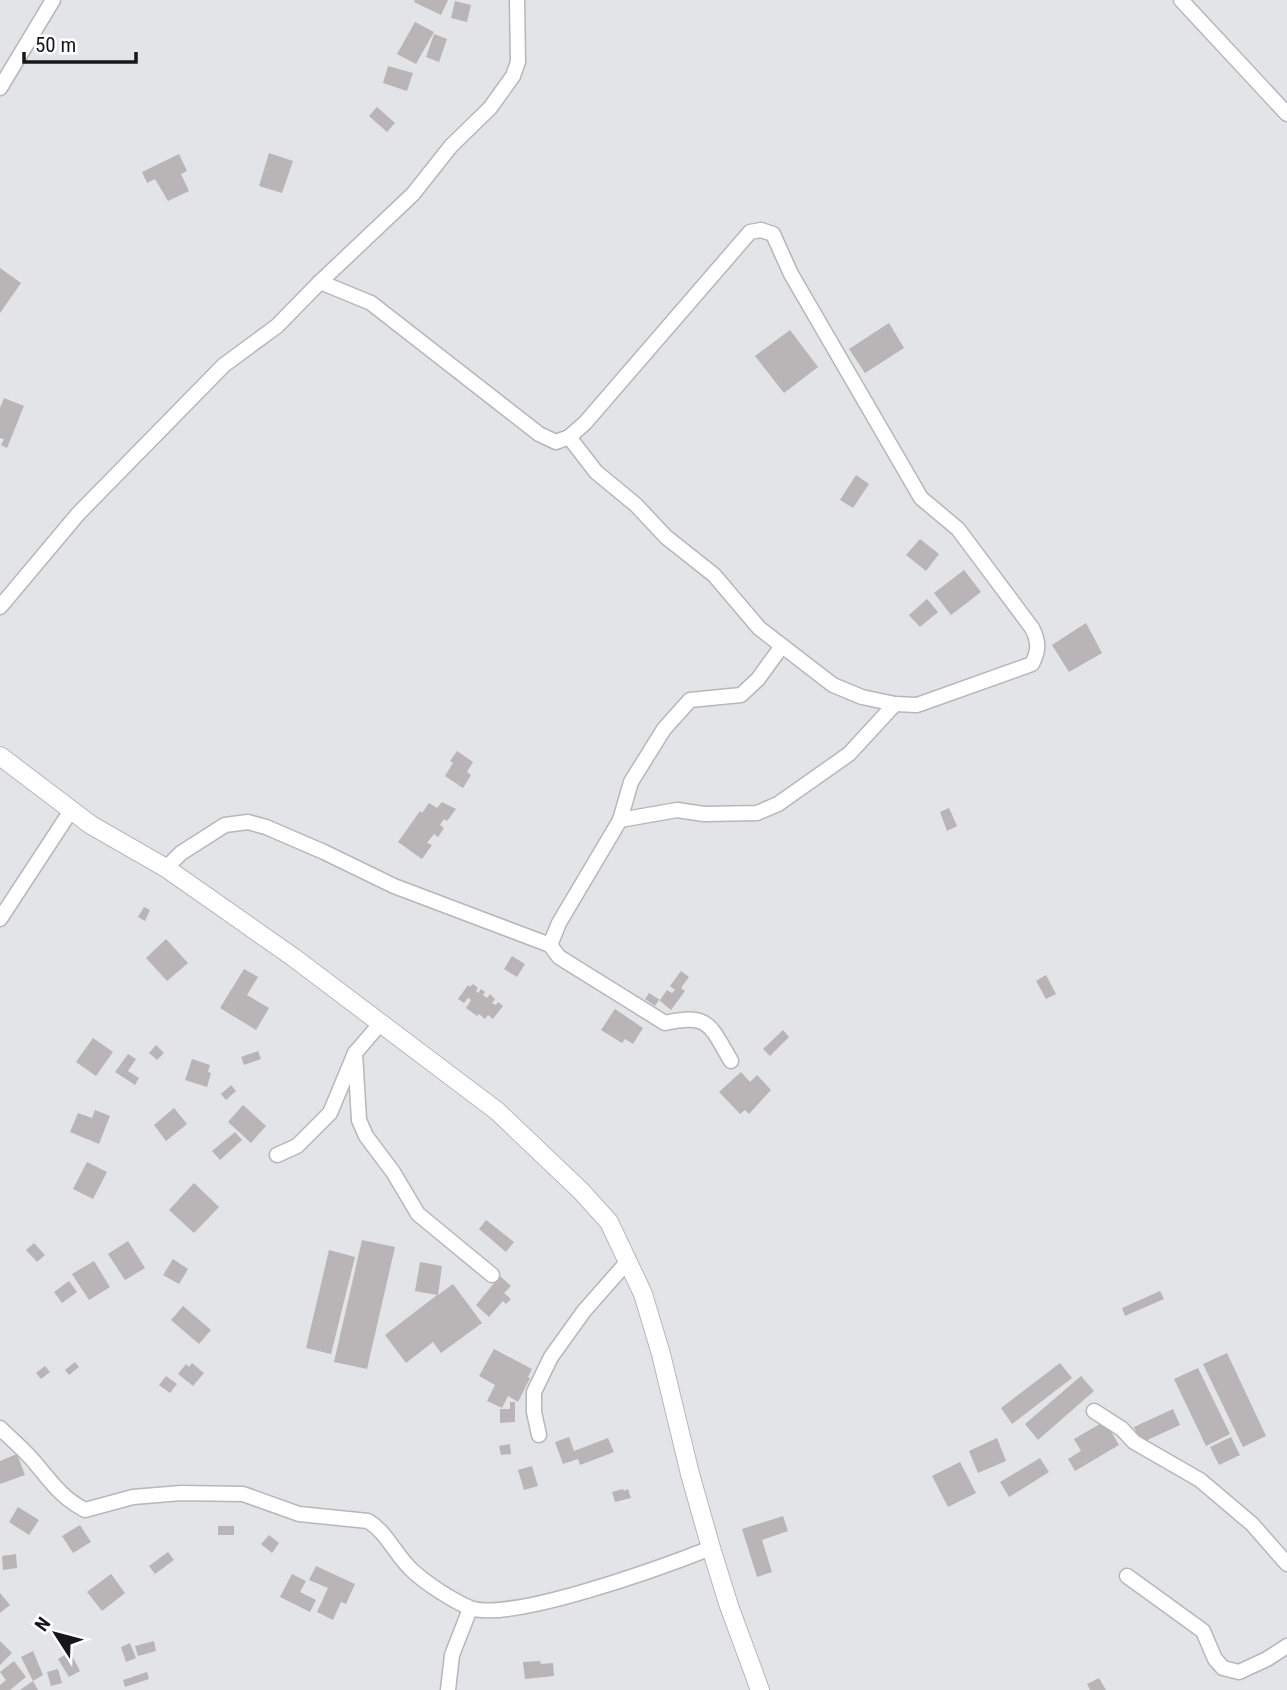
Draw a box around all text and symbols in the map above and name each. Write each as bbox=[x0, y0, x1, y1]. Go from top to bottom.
scale bar bbox=[24, 21, 136, 65]
text: 50 m bbox=[35, 33, 76, 57]
north arrow bbox=[21, 1599, 91, 1669]
text: N bbox=[30, 1613, 55, 1636]

